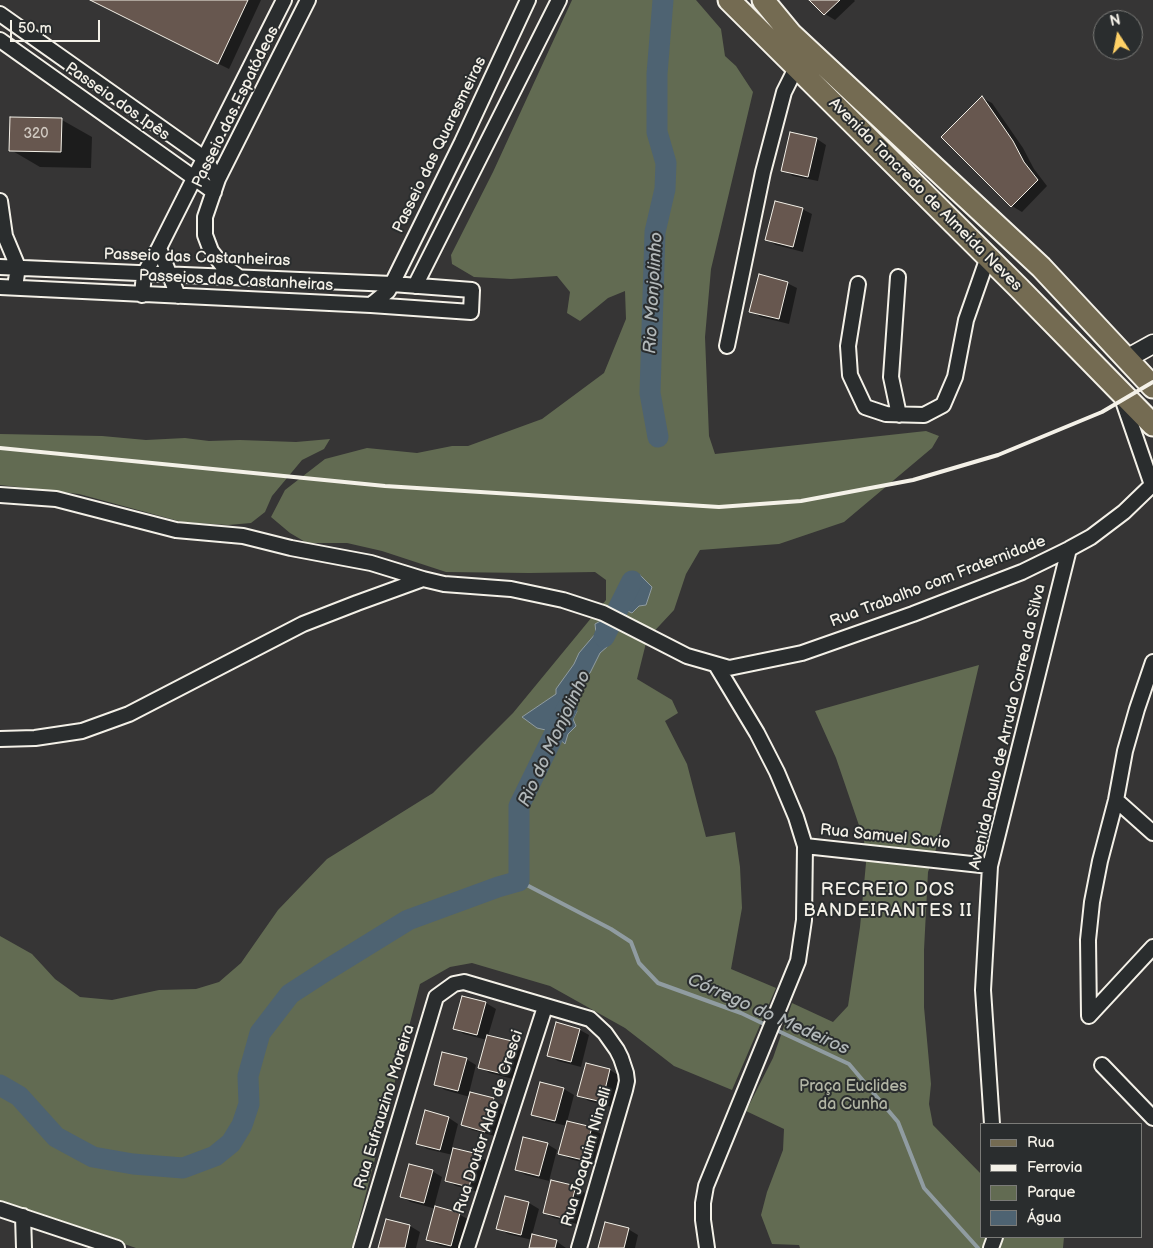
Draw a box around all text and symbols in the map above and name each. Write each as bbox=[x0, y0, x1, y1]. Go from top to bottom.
scale bar bbox=[12, 10, 102, 42]
north arrow bbox=[1093, 10, 1143, 60]
text: N bbox=[1108, 11, 1122, 30]
text: 50 m bbox=[18, 19, 52, 38]
street label: Passeio das Espatódeas bbox=[188, 23, 284, 191]
street label: Passeio das Quaresmeiras bbox=[389, 54, 491, 236]
street label: Passeio dos Ipês bbox=[61, 59, 173, 145]
street label: Avenida Tancredo de Almeida Neves bbox=[824, 94, 1026, 296]
house number: 320 bbox=[23, 126, 49, 142]
water label: Rio Monjolinho bbox=[640, 232, 668, 354]
street label: Passeio das Castanheiras bbox=[103, 245, 291, 271]
street label: Passeios das Castanheiras bbox=[138, 266, 334, 296]
street label: Rua Trabalho com Fraternidade bbox=[827, 532, 1049, 632]
street label: Avenida Paulo de Arruda Correa da Silva bbox=[966, 582, 1050, 872]
water label: Rio do Monjolinho bbox=[514, 668, 596, 810]
street label: Rua Samuel Savio bbox=[819, 821, 951, 853]
district label: RECREIO DOS BANDEIRANTES II bbox=[801, 879, 975, 922]
water label: Córrego do Medeiros bbox=[684, 970, 852, 1060]
street label: Rua Eufrauzino Moreira bbox=[351, 1022, 419, 1192]
street label: Rua Doutor Aldo de Cresci bbox=[450, 1028, 528, 1216]
park label: Praça Euclides da Cunha bbox=[799, 1077, 907, 1115]
street label: Rua Joaquim Ninelli bbox=[558, 1085, 616, 1229]
legend bbox=[980, 1123, 1143, 1238]
text: Rua bbox=[1027, 1133, 1055, 1152]
text: Ferrovia bbox=[1027, 1158, 1083, 1177]
text: Parque bbox=[1027, 1183, 1075, 1202]
text: Água bbox=[1027, 1208, 1062, 1227]

